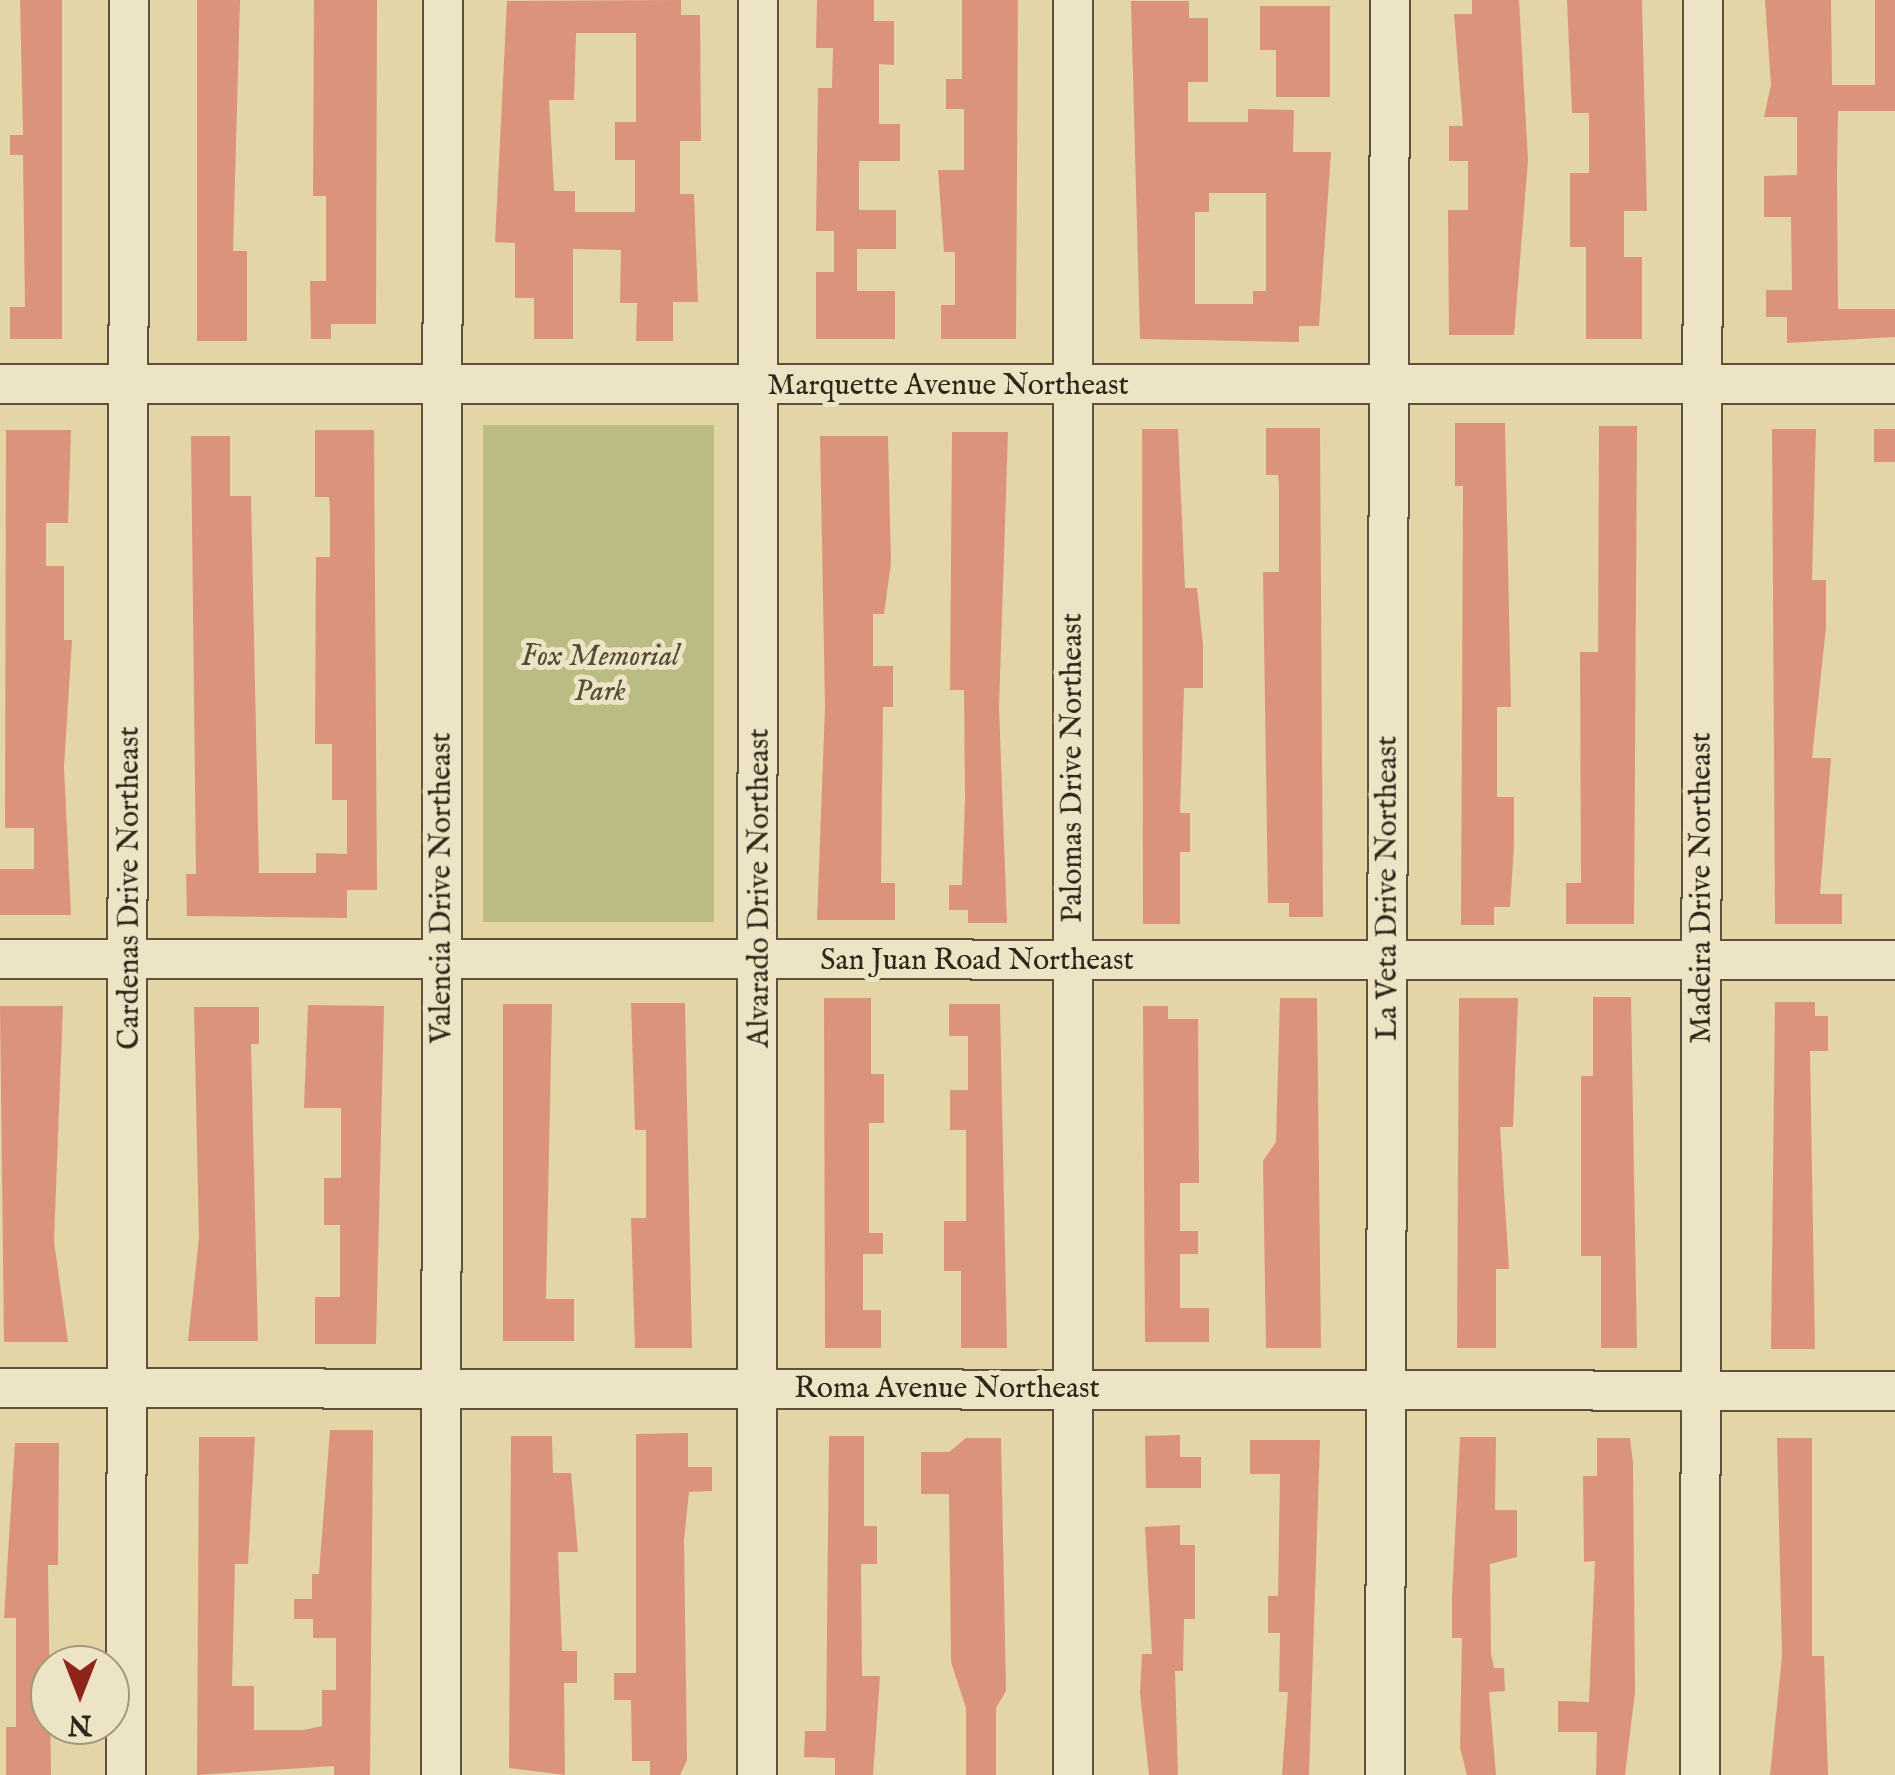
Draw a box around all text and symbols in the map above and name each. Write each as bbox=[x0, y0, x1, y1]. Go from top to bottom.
street label: Marquette Avenue Northeast bbox=[767, 368, 1129, 404]
street label: Palomas Drive Northeast bbox=[1055, 613, 1091, 923]
park label: Fox Memorial Park bbox=[521, 639, 679, 710]
street label: Cardenas Drive Northeast bbox=[112, 726, 148, 1050]
street label: Alvarado Drive Northeast bbox=[742, 728, 778, 1048]
street label: Valencia Drive Northeast bbox=[424, 732, 460, 1044]
street label: Madeira Drive Northeast bbox=[1684, 732, 1720, 1044]
street label: La Veta Drive Northeast bbox=[1370, 736, 1406, 1040]
street label: San Juan Road Northeast bbox=[820, 943, 1134, 979]
street label: Roma Avenue Northeast bbox=[794, 1371, 1100, 1407]
north arrow bbox=[30, 1645, 130, 1745]
text: N bbox=[68, 1706, 92, 1741]

